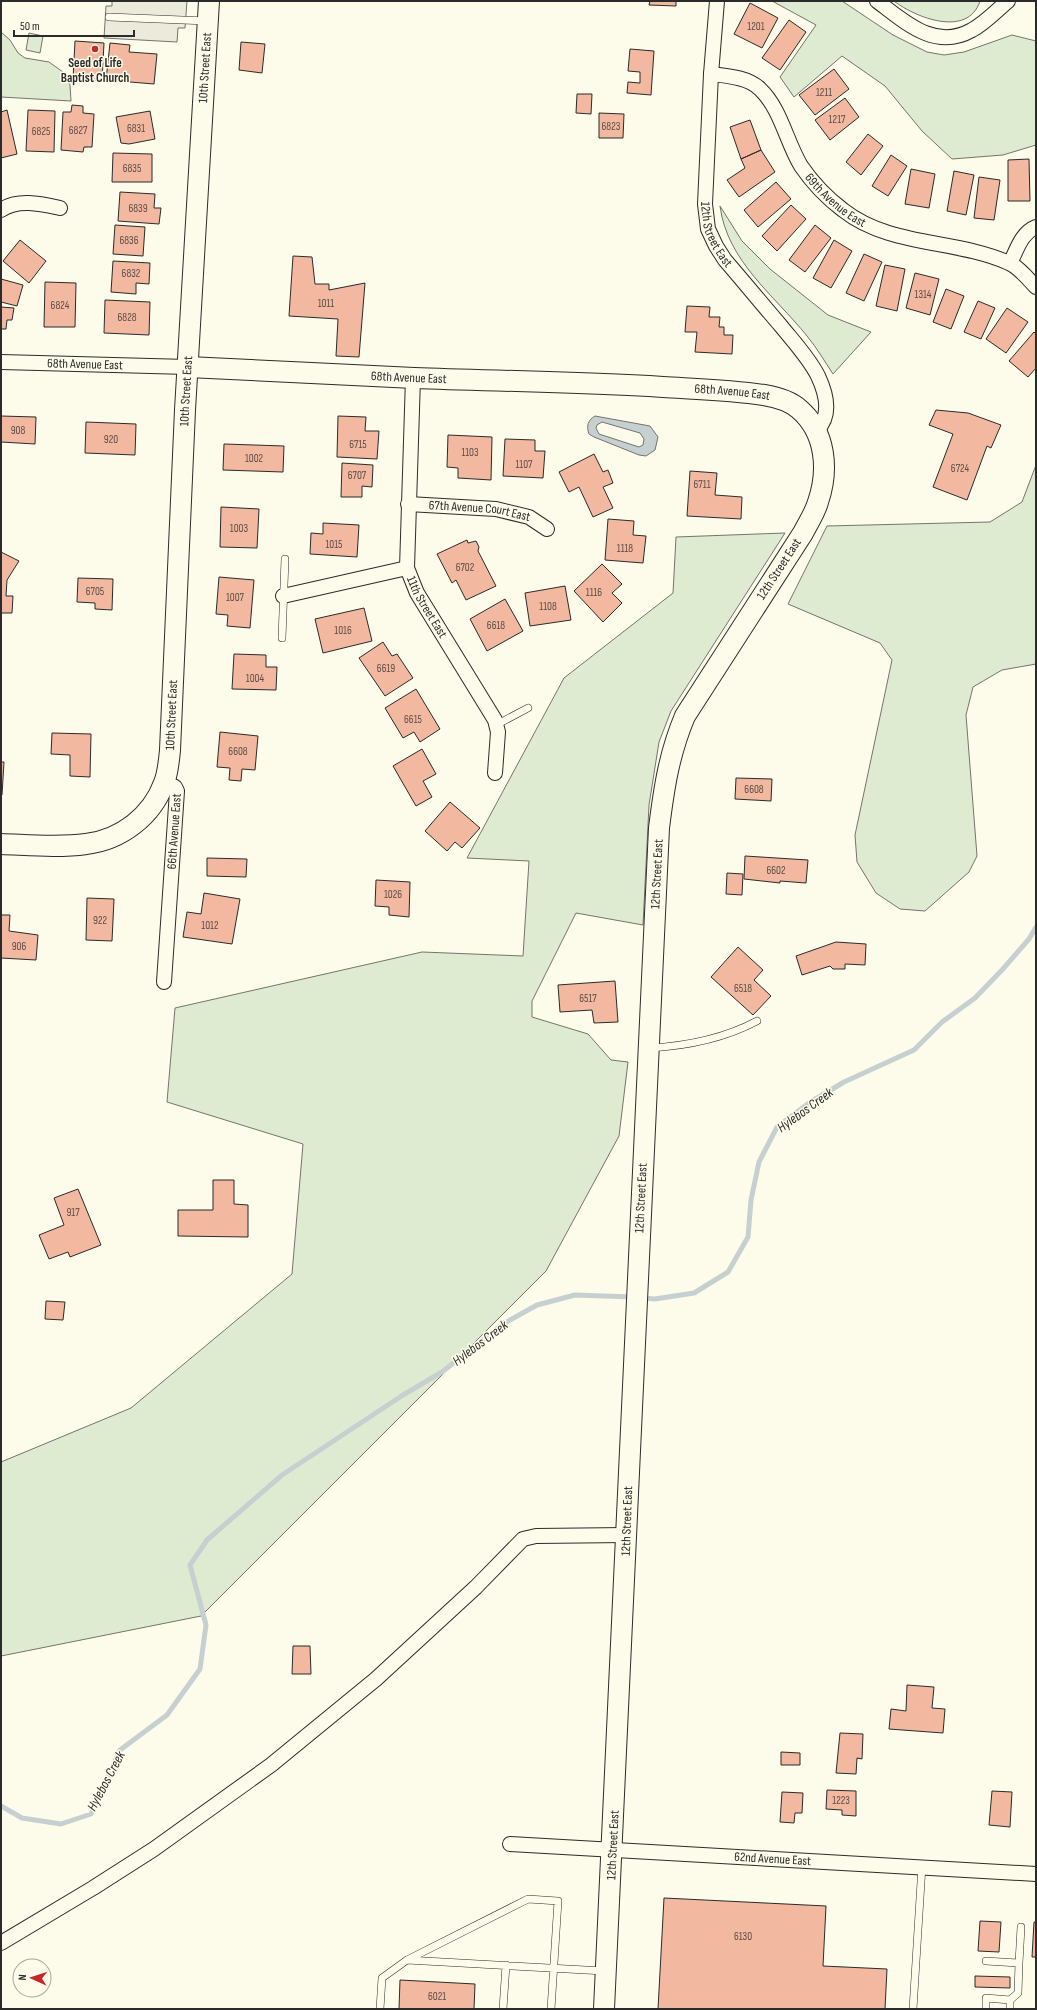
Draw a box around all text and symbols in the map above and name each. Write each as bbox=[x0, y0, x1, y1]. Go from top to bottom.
scale bar bbox=[14, 12, 134, 38]
text: 50 m bbox=[20, 19, 40, 34]
house number: 1201 bbox=[747, 20, 765, 33]
street label: 10th Street East bbox=[195, 32, 215, 103]
marker: Seed of Life Baptist Church bbox=[90, 44, 100, 54]
place label: Seed of Life Baptist Church bbox=[61, 55, 130, 86]
house number: 1211 bbox=[816, 86, 832, 99]
house number: 1217 bbox=[829, 113, 846, 126]
house number: 6823 bbox=[602, 120, 621, 133]
house number: 6831 bbox=[127, 122, 145, 135]
house number: 6827 bbox=[69, 124, 88, 137]
house number: 6825 bbox=[32, 125, 50, 138]
house number: 6835 bbox=[123, 162, 141, 175]
street label: 69th Avenue East bbox=[801, 170, 869, 231]
street label: 12th Street East bbox=[697, 201, 736, 271]
house number: 6839 bbox=[128, 202, 148, 215]
house number: 6836 bbox=[119, 234, 139, 247]
house number: 6832 bbox=[122, 267, 141, 280]
house number: 1314 bbox=[915, 288, 932, 301]
house number: 1011 bbox=[318, 297, 334, 310]
house number: 6824 bbox=[51, 299, 70, 312]
house number: 6828 bbox=[117, 311, 137, 324]
street label: 68th Avenue East bbox=[47, 355, 123, 373]
street label: 10th Street East bbox=[176, 356, 196, 427]
street label: 68th Avenue East bbox=[371, 368, 447, 387]
street label: 68th Avenue East bbox=[694, 381, 772, 404]
house number: 908 bbox=[11, 424, 25, 437]
house number: 920 bbox=[104, 433, 118, 446]
house number: 6715 bbox=[349, 438, 367, 451]
house number: 1103 bbox=[461, 446, 479, 459]
house number: 1002 bbox=[245, 452, 264, 465]
house number: 1107 bbox=[516, 458, 533, 471]
house number: 6724 bbox=[951, 462, 970, 475]
house number: 6707 bbox=[348, 469, 367, 482]
house number: 6711 bbox=[694, 478, 711, 491]
street label: 67th Avenue Court East bbox=[428, 497, 532, 525]
house number: 1003 bbox=[230, 522, 249, 535]
street label: 12th Street East bbox=[753, 535, 805, 603]
house number: 1015 bbox=[325, 538, 343, 551]
house number: 1118 bbox=[617, 542, 633, 555]
house number: 6702 bbox=[456, 561, 475, 574]
street label: 11th Street East bbox=[403, 574, 451, 641]
house number: 6705 bbox=[86, 585, 104, 598]
house number: 1116 bbox=[586, 586, 602, 599]
house number: 1007 bbox=[226, 591, 245, 604]
house number: 1108 bbox=[539, 600, 557, 613]
house number: 6618 bbox=[487, 619, 505, 632]
house number: 1016 bbox=[334, 624, 352, 637]
house number: 6619 bbox=[377, 662, 395, 675]
house number: 1004 bbox=[246, 672, 265, 685]
street label: 10th Street East bbox=[162, 679, 181, 750]
house number: 6615 bbox=[404, 713, 422, 726]
house number: 6608 bbox=[228, 745, 248, 758]
house number: 6608 bbox=[744, 783, 764, 796]
street label: 66th Avenue East bbox=[164, 793, 185, 870]
street label: 12th Street East bbox=[647, 839, 667, 909]
house number: 6602 bbox=[766, 864, 786, 877]
house number: 1026 bbox=[384, 888, 402, 901]
house number: 922 bbox=[93, 914, 107, 927]
house number: 1012 bbox=[201, 919, 219, 932]
house number: 906 bbox=[12, 940, 26, 953]
house number: 6518 bbox=[734, 982, 752, 995]
house number: 6517 bbox=[579, 992, 597, 1005]
water label: Hylebos Creek bbox=[774, 1083, 837, 1136]
street label: 12th Street East bbox=[631, 1163, 651, 1233]
house number: 917 bbox=[66, 1206, 80, 1219]
water label: Hylebos Creek bbox=[449, 1316, 512, 1369]
street label: 12th Street East bbox=[618, 1486, 636, 1556]
water label: Hylebos Creek bbox=[83, 1748, 129, 1814]
house number: 1223 bbox=[832, 1794, 850, 1807]
street label: 12th Street East bbox=[603, 1810, 623, 1880]
street label: 62nd Avenue East bbox=[734, 1849, 811, 1869]
house number: 6130 bbox=[734, 1930, 752, 1943]
north arrow bbox=[12, 1958, 52, 1998]
text: N bbox=[16, 1974, 29, 1981]
house number: 6021 bbox=[428, 1990, 446, 2003]

